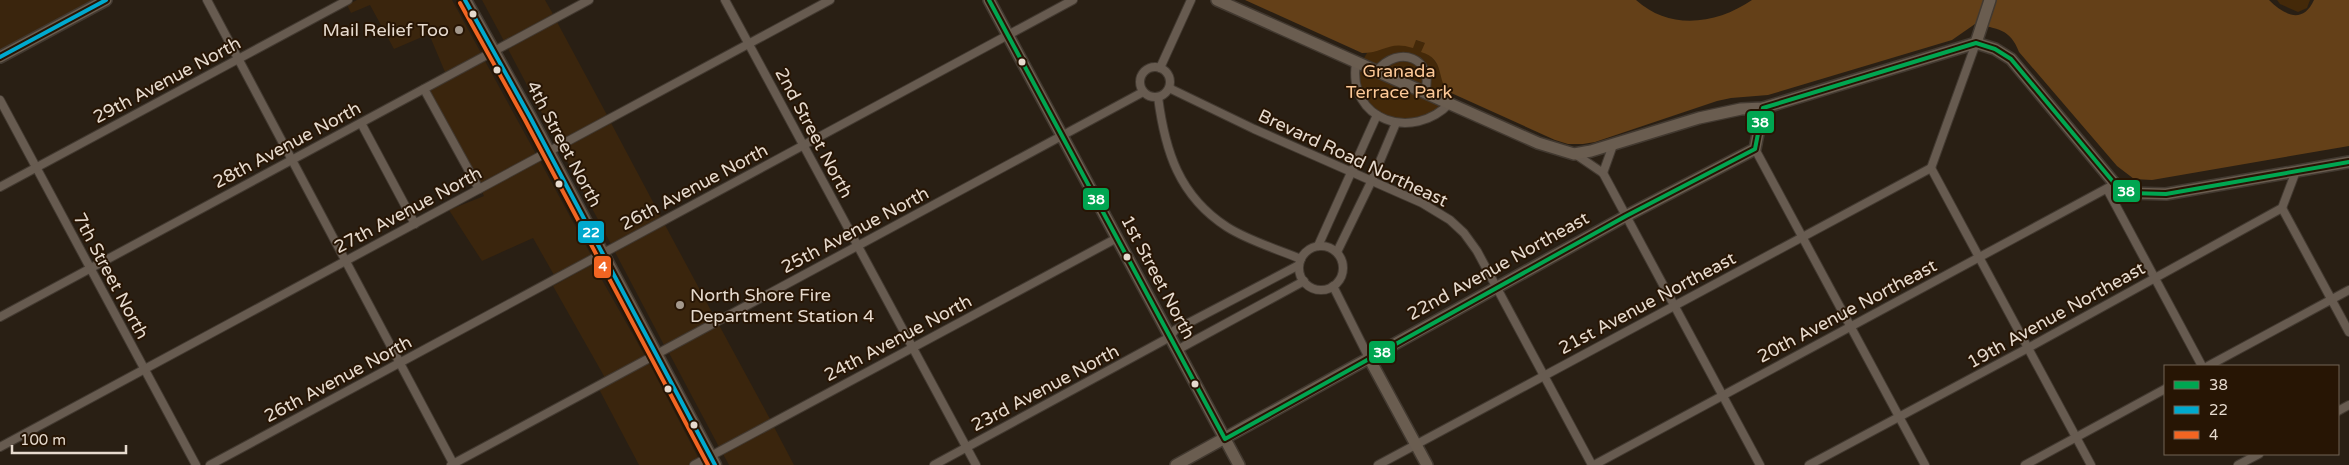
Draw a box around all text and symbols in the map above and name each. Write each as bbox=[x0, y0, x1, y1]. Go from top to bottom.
unlabelled marker bbox=[468, 9, 478, 19]
place label: Mail Relief Too bbox=[322, 19, 449, 41]
marker: Mail Relief Too bbox=[453, 24, 465, 36]
street label: 29th Avenue North bbox=[89, 32, 245, 128]
unlabelled marker bbox=[1017, 57, 1027, 67]
park label: Granada Terrace Park bbox=[1346, 60, 1453, 103]
street label: 2nd Street North bbox=[770, 64, 858, 202]
unlabelled marker bbox=[492, 65, 502, 75]
street label: 4th Street North bbox=[521, 77, 607, 211]
street label: 28th Avenue North bbox=[209, 97, 365, 193]
street label: Brevard Road Northeast bbox=[1255, 104, 1451, 212]
line badge: 38 bbox=[1746, 110, 1775, 134]
text: 38 bbox=[1751, 114, 1769, 131]
street label: 26th Avenue North bbox=[616, 139, 772, 235]
street label: 27th Avenue North bbox=[330, 162, 486, 258]
unlabelled marker bbox=[554, 179, 564, 189]
line badge: 38 bbox=[2112, 179, 2141, 203]
street label: 25th Avenue North bbox=[777, 182, 933, 278]
text: 38 bbox=[2117, 183, 2135, 200]
line badge: 38 bbox=[1082, 187, 1110, 211]
text: 38 bbox=[1087, 191, 1105, 208]
street label: 22nd Avenue Northeast bbox=[1403, 207, 1593, 325]
street label: 7th Street North bbox=[68, 209, 154, 343]
street label: 1st Street North bbox=[1116, 211, 1200, 343]
line badge: 22 bbox=[577, 220, 605, 244]
text: 22 bbox=[582, 224, 600, 241]
street label: 21st Avenue Northeast bbox=[1555, 247, 1739, 359]
unlabelled marker bbox=[1122, 252, 1132, 262]
street label: 20th Avenue Northeast bbox=[1754, 254, 1941, 368]
line badge: 4 bbox=[593, 255, 612, 279]
street label: 19th Avenue Northeast bbox=[1963, 257, 2149, 373]
text: 4 bbox=[599, 258, 608, 275]
place label: North Shore Fire Department Station 4 bbox=[690, 284, 874, 327]
street label: 24th Avenue North bbox=[820, 290, 976, 386]
marker: North Shore Fire Department Station 4 bbox=[674, 299, 686, 311]
street label: 26th Avenue North bbox=[260, 331, 416, 427]
street label: 23rd Avenue North bbox=[967, 340, 1123, 436]
line badge: 38 bbox=[1368, 340, 1396, 364]
text: 38 bbox=[1373, 344, 1391, 361]
legend bbox=[2164, 365, 2339, 455]
text: 38 bbox=[2209, 376, 2228, 394]
unlabelled marker bbox=[1190, 379, 1200, 389]
unlabelled marker bbox=[663, 384, 673, 394]
text: 22 bbox=[2209, 401, 2228, 419]
unlabelled marker bbox=[689, 420, 699, 430]
scale bar bbox=[12, 422, 126, 454]
text: 4 bbox=[2209, 426, 2218, 444]
text: 100 m bbox=[20, 431, 66, 449]

